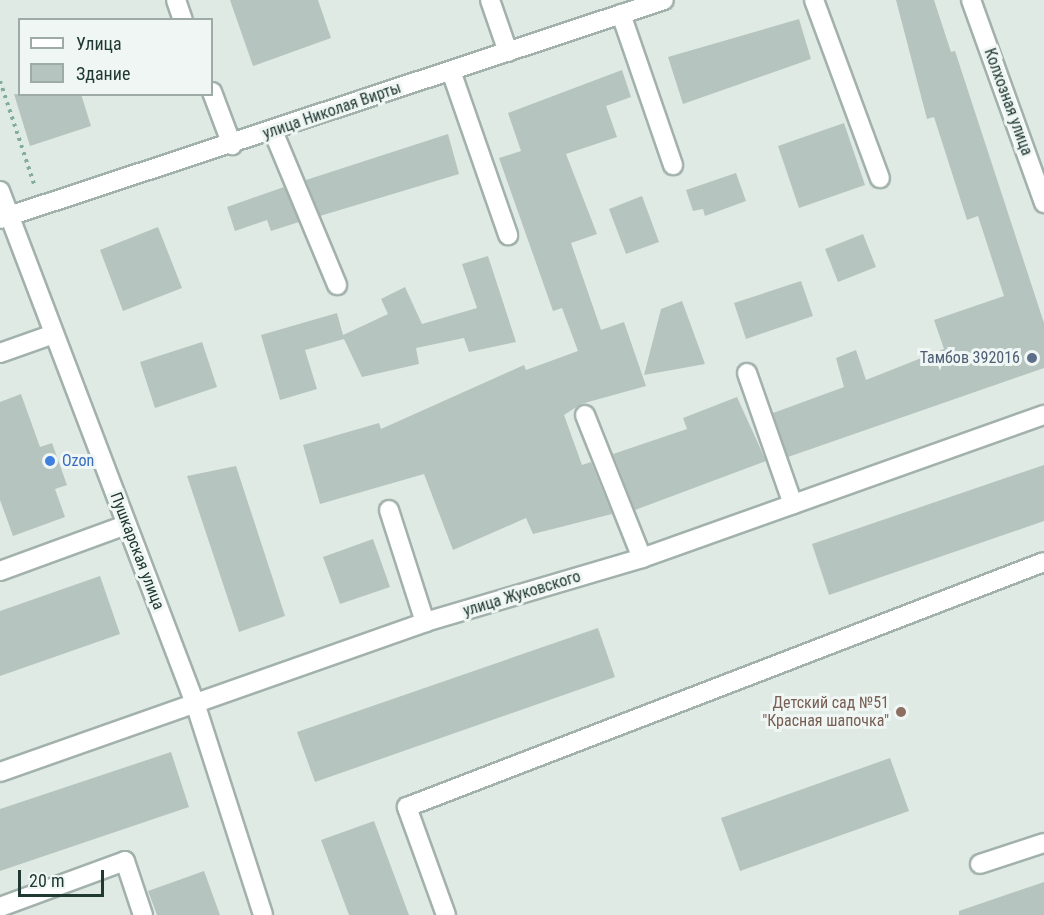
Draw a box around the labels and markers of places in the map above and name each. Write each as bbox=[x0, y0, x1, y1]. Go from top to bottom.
place label: Тамбов 392016 bbox=[920, 348, 1020, 368]
marker: Тамбов 392016 bbox=[1025, 351, 1039, 365]
place label: Ozon bbox=[62, 451, 94, 471]
marker: Ozon bbox=[43, 454, 57, 468]
place label: Детский сад №51 "Красная шапочка" bbox=[762, 693, 889, 731]
marker: Детский сад №51 "Красная шапочка" bbox=[894, 705, 908, 719]

